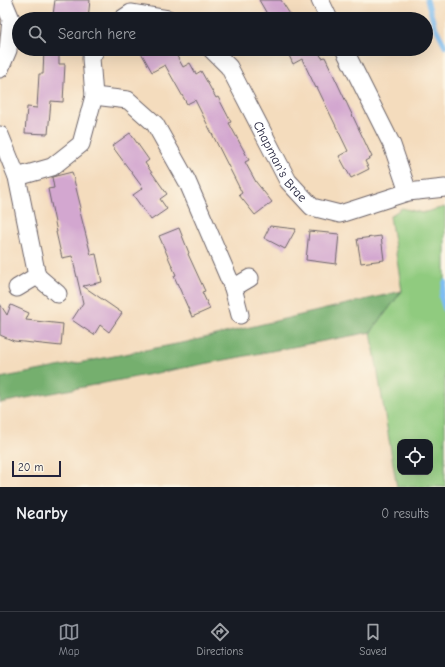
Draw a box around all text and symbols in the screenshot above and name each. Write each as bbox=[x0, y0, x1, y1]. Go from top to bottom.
search box bbox=[12, 12, 433, 56]
icon: search bbox=[26, 23, 48, 45]
text: Search here bbox=[58, 25, 136, 43]
street label: Chapman's Brae bbox=[250, 119, 310, 205]
map controls bbox=[397, 439, 433, 475]
button: locate bbox=[397, 439, 433, 475]
scale bar bbox=[12, 459, 61, 478]
text: 20 m bbox=[18, 461, 43, 474]
text: Nearby bbox=[16, 504, 67, 523]
text: 0 results bbox=[381, 506, 429, 521]
tab: Map bbox=[58, 621, 80, 658]
tab: Directions bbox=[196, 621, 243, 658]
tab: Saved bbox=[359, 621, 387, 658]

